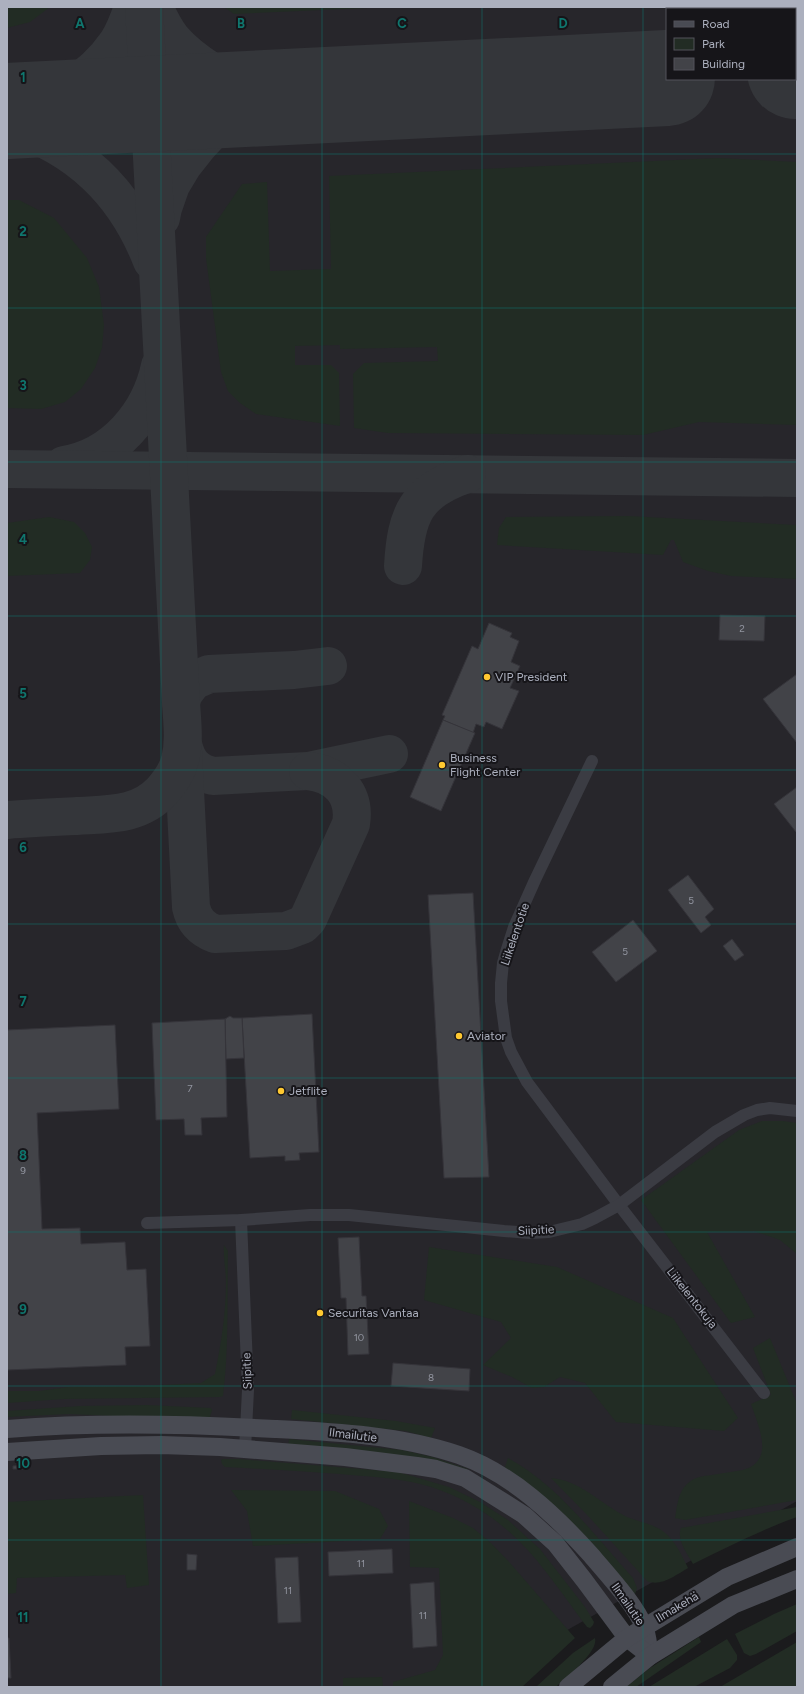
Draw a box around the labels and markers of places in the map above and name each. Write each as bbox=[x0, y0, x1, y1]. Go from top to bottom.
place label: VIP President bbox=[495, 670, 568, 684]
marker: VIP President bbox=[482, 672, 492, 682]
place label: Business Flight Center bbox=[450, 751, 520, 779]
marker: Business Flight Center bbox=[437, 760, 447, 770]
place label: Aviator bbox=[467, 1029, 506, 1043]
marker: Aviator bbox=[454, 1031, 464, 1041]
place label: Jetflite bbox=[289, 1084, 328, 1098]
marker: Jetflite bbox=[276, 1086, 286, 1096]
place label: Securitas Vantaa bbox=[328, 1306, 419, 1320]
marker: Securitas Vantaa bbox=[315, 1308, 325, 1318]

